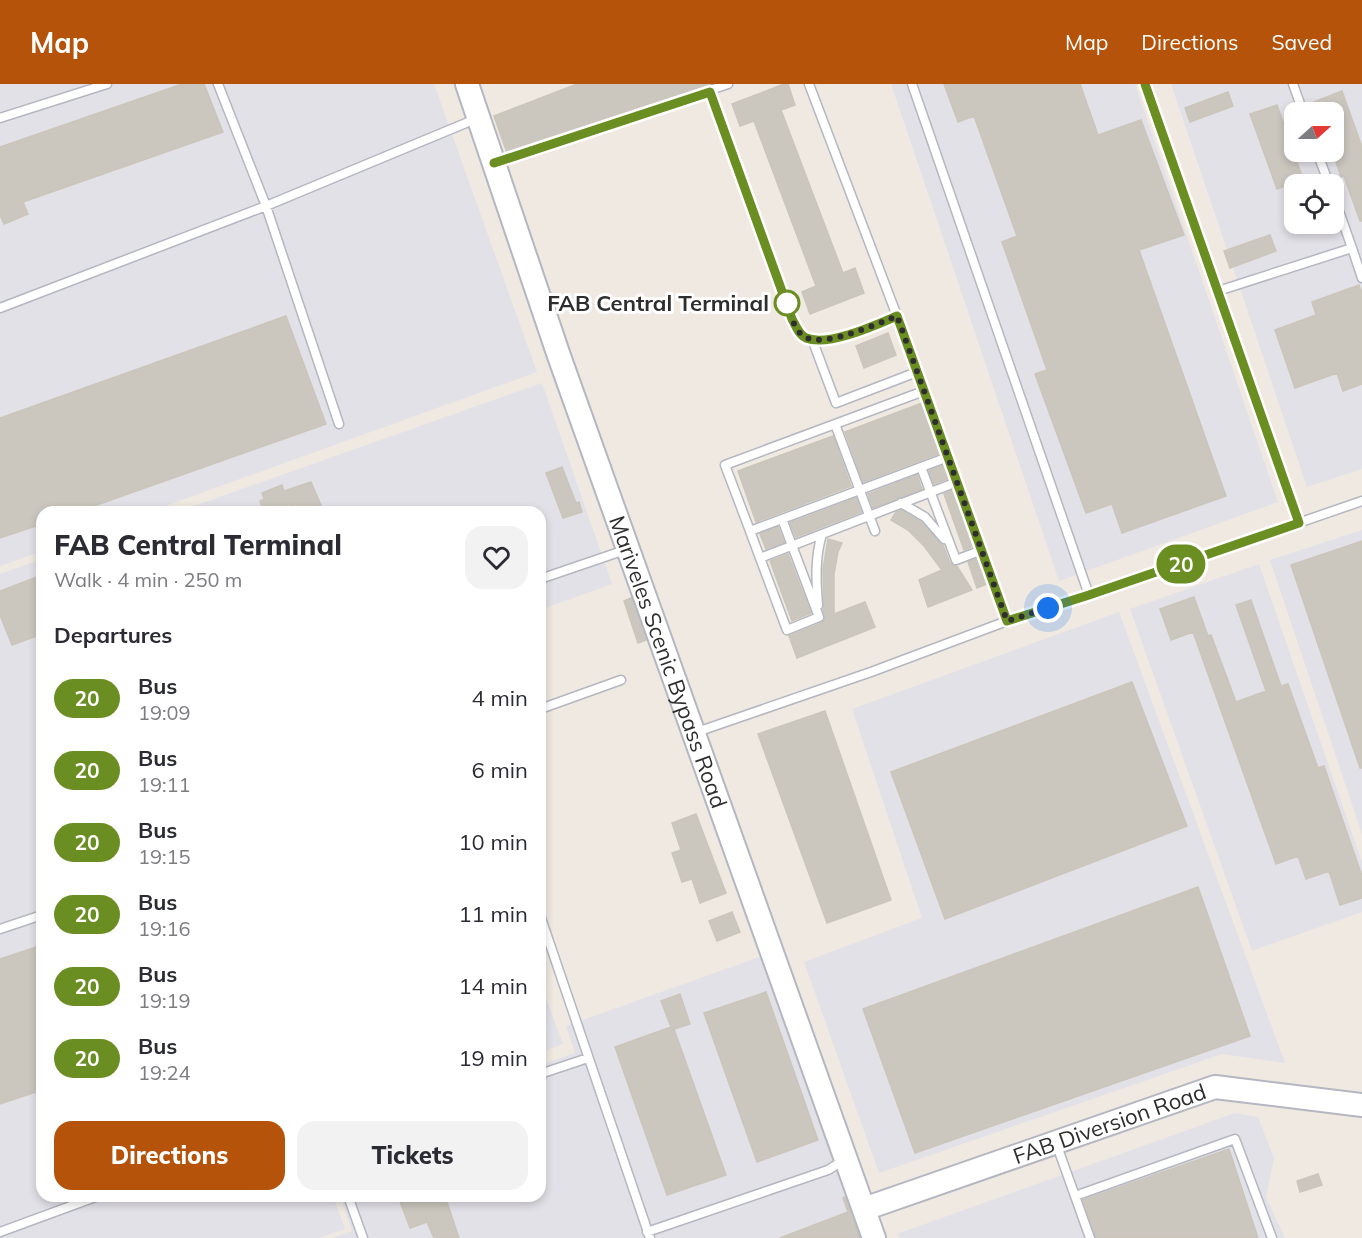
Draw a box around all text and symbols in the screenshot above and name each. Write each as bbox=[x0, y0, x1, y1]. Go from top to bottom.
text: Map bbox=[30, 25, 89, 60]
text: Map bbox=[1065, 29, 1108, 55]
text: Directions bbox=[1141, 29, 1238, 55]
text: Saved bbox=[1271, 29, 1332, 55]
north arrow bbox=[1284, 102, 1344, 162]
map controls bbox=[1284, 102, 1344, 234]
button: locate bbox=[1284, 174, 1344, 234]
place label: FAB Central Terminal bbox=[547, 289, 769, 317]
marker: FAB Central Terminal bbox=[774, 290, 800, 316]
street label: Mariveles Scenic Bypass Road bbox=[603, 512, 733, 812]
button: heart bbox=[465, 526, 528, 589]
text: FAB Central Terminal bbox=[54, 527, 342, 562]
line badge: 20 bbox=[1154, 544, 1208, 584]
text: 20 bbox=[1168, 551, 1194, 577]
text: Walk · 4 min · 250 m bbox=[54, 567, 242, 592]
your location bbox=[1033, 593, 1063, 623]
text: Departures bbox=[54, 621, 172, 649]
text: Bus bbox=[138, 672, 177, 700]
text: 4 min bbox=[472, 684, 528, 712]
text: 20 bbox=[74, 685, 100, 711]
text: 19:09 bbox=[138, 700, 191, 725]
text: Bus bbox=[138, 744, 177, 772]
text: 6 min bbox=[472, 756, 528, 784]
text: 20 bbox=[74, 757, 100, 783]
text: 19:11 bbox=[138, 772, 191, 797]
text: Bus bbox=[138, 816, 177, 844]
text: 10 min bbox=[458, 828, 528, 856]
text: 20 bbox=[74, 829, 100, 855]
text: 19:15 bbox=[138, 844, 191, 869]
text: Bus bbox=[138, 888, 177, 916]
text: 11 min bbox=[458, 900, 528, 928]
text: 20 bbox=[74, 901, 100, 927]
text: 19:16 bbox=[138, 916, 191, 941]
text: Bus bbox=[138, 960, 177, 988]
text: 14 min bbox=[458, 972, 528, 1000]
text: 20 bbox=[74, 973, 100, 999]
text: 19:19 bbox=[138, 988, 191, 1013]
text: Bus bbox=[138, 1032, 177, 1060]
text: 19 min bbox=[458, 1044, 528, 1072]
text: 20 bbox=[74, 1045, 100, 1071]
text: 19:24 bbox=[138, 1060, 191, 1085]
street label: FAB Diversion Road bbox=[1009, 1077, 1210, 1170]
button: Directions bbox=[54, 1121, 285, 1190]
button: Tickets bbox=[297, 1121, 528, 1190]

